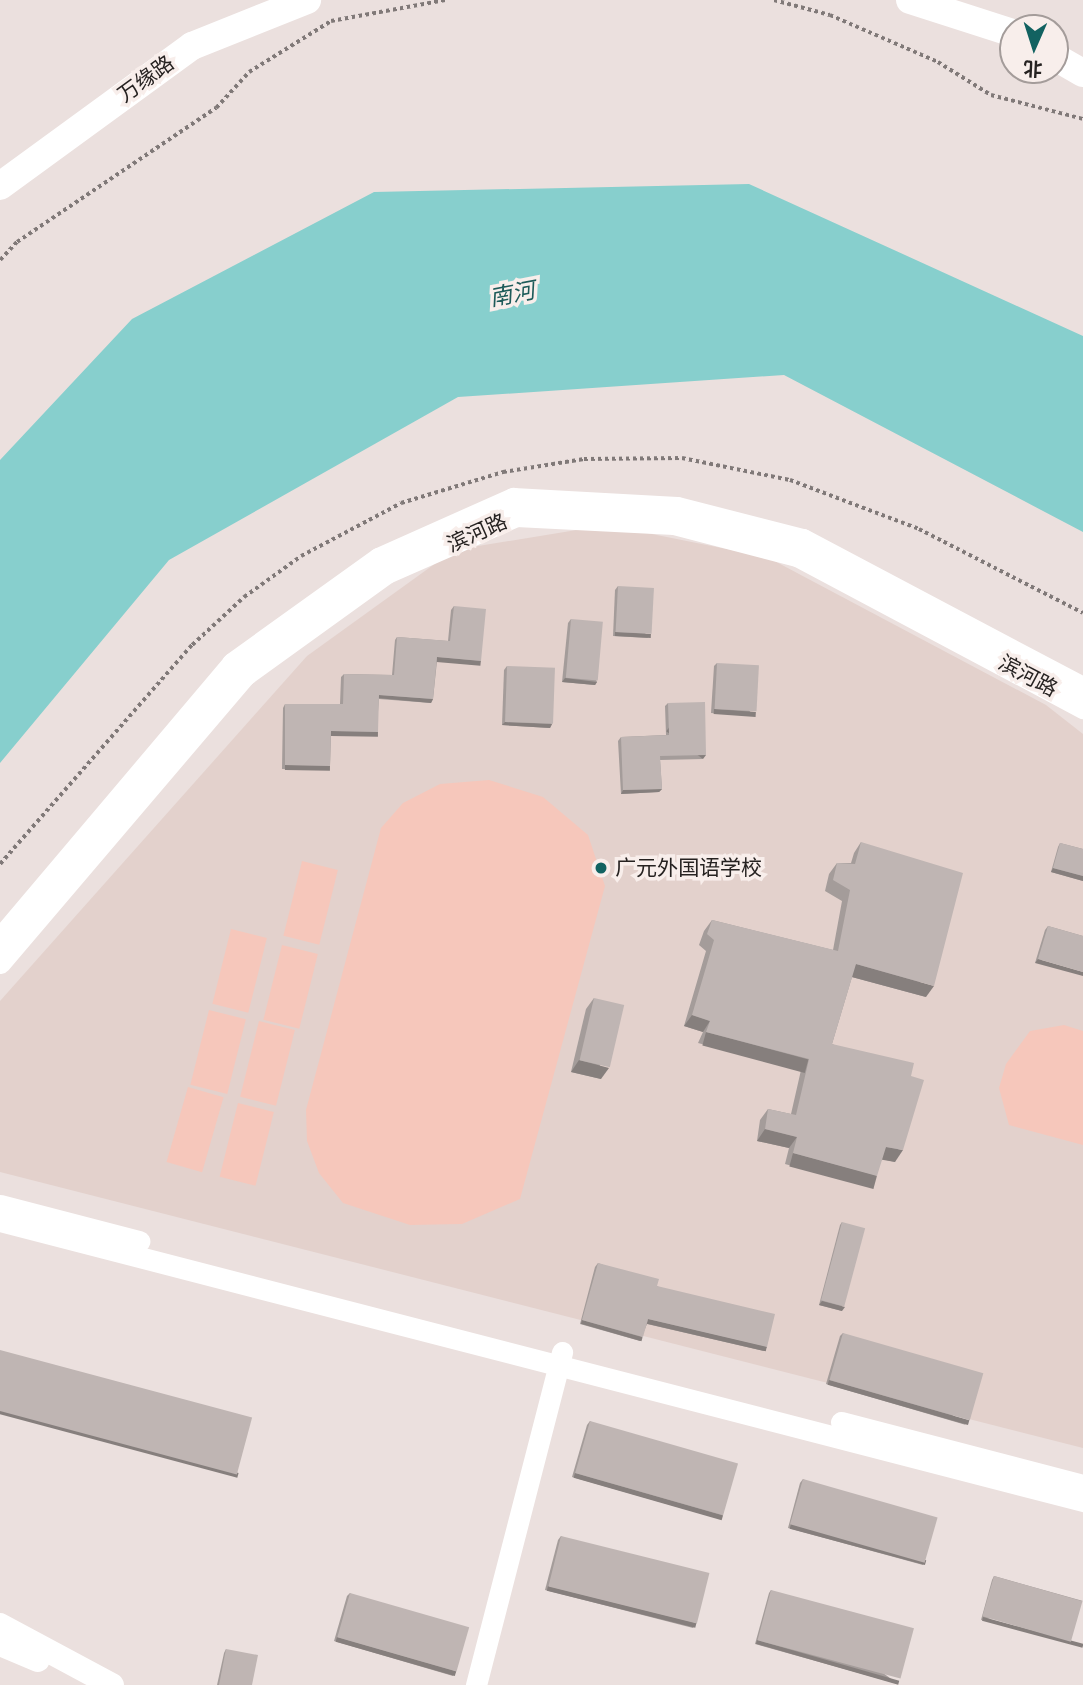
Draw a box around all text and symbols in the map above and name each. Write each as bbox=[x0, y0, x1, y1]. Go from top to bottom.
north arrow bbox=[999, 14, 1069, 84]
street label: 万缘路 bbox=[113, 50, 179, 108]
text: 北 bbox=[1023, 56, 1043, 80]
water label: 南河 bbox=[487, 276, 537, 312]
street label: 滨河路 bbox=[443, 509, 511, 557]
street label: 滨河路 bbox=[994, 650, 1062, 702]
place label: 广元外国语学校 bbox=[615, 855, 762, 881]
marker: 广元外国语学校 bbox=[593, 860, 609, 876]

